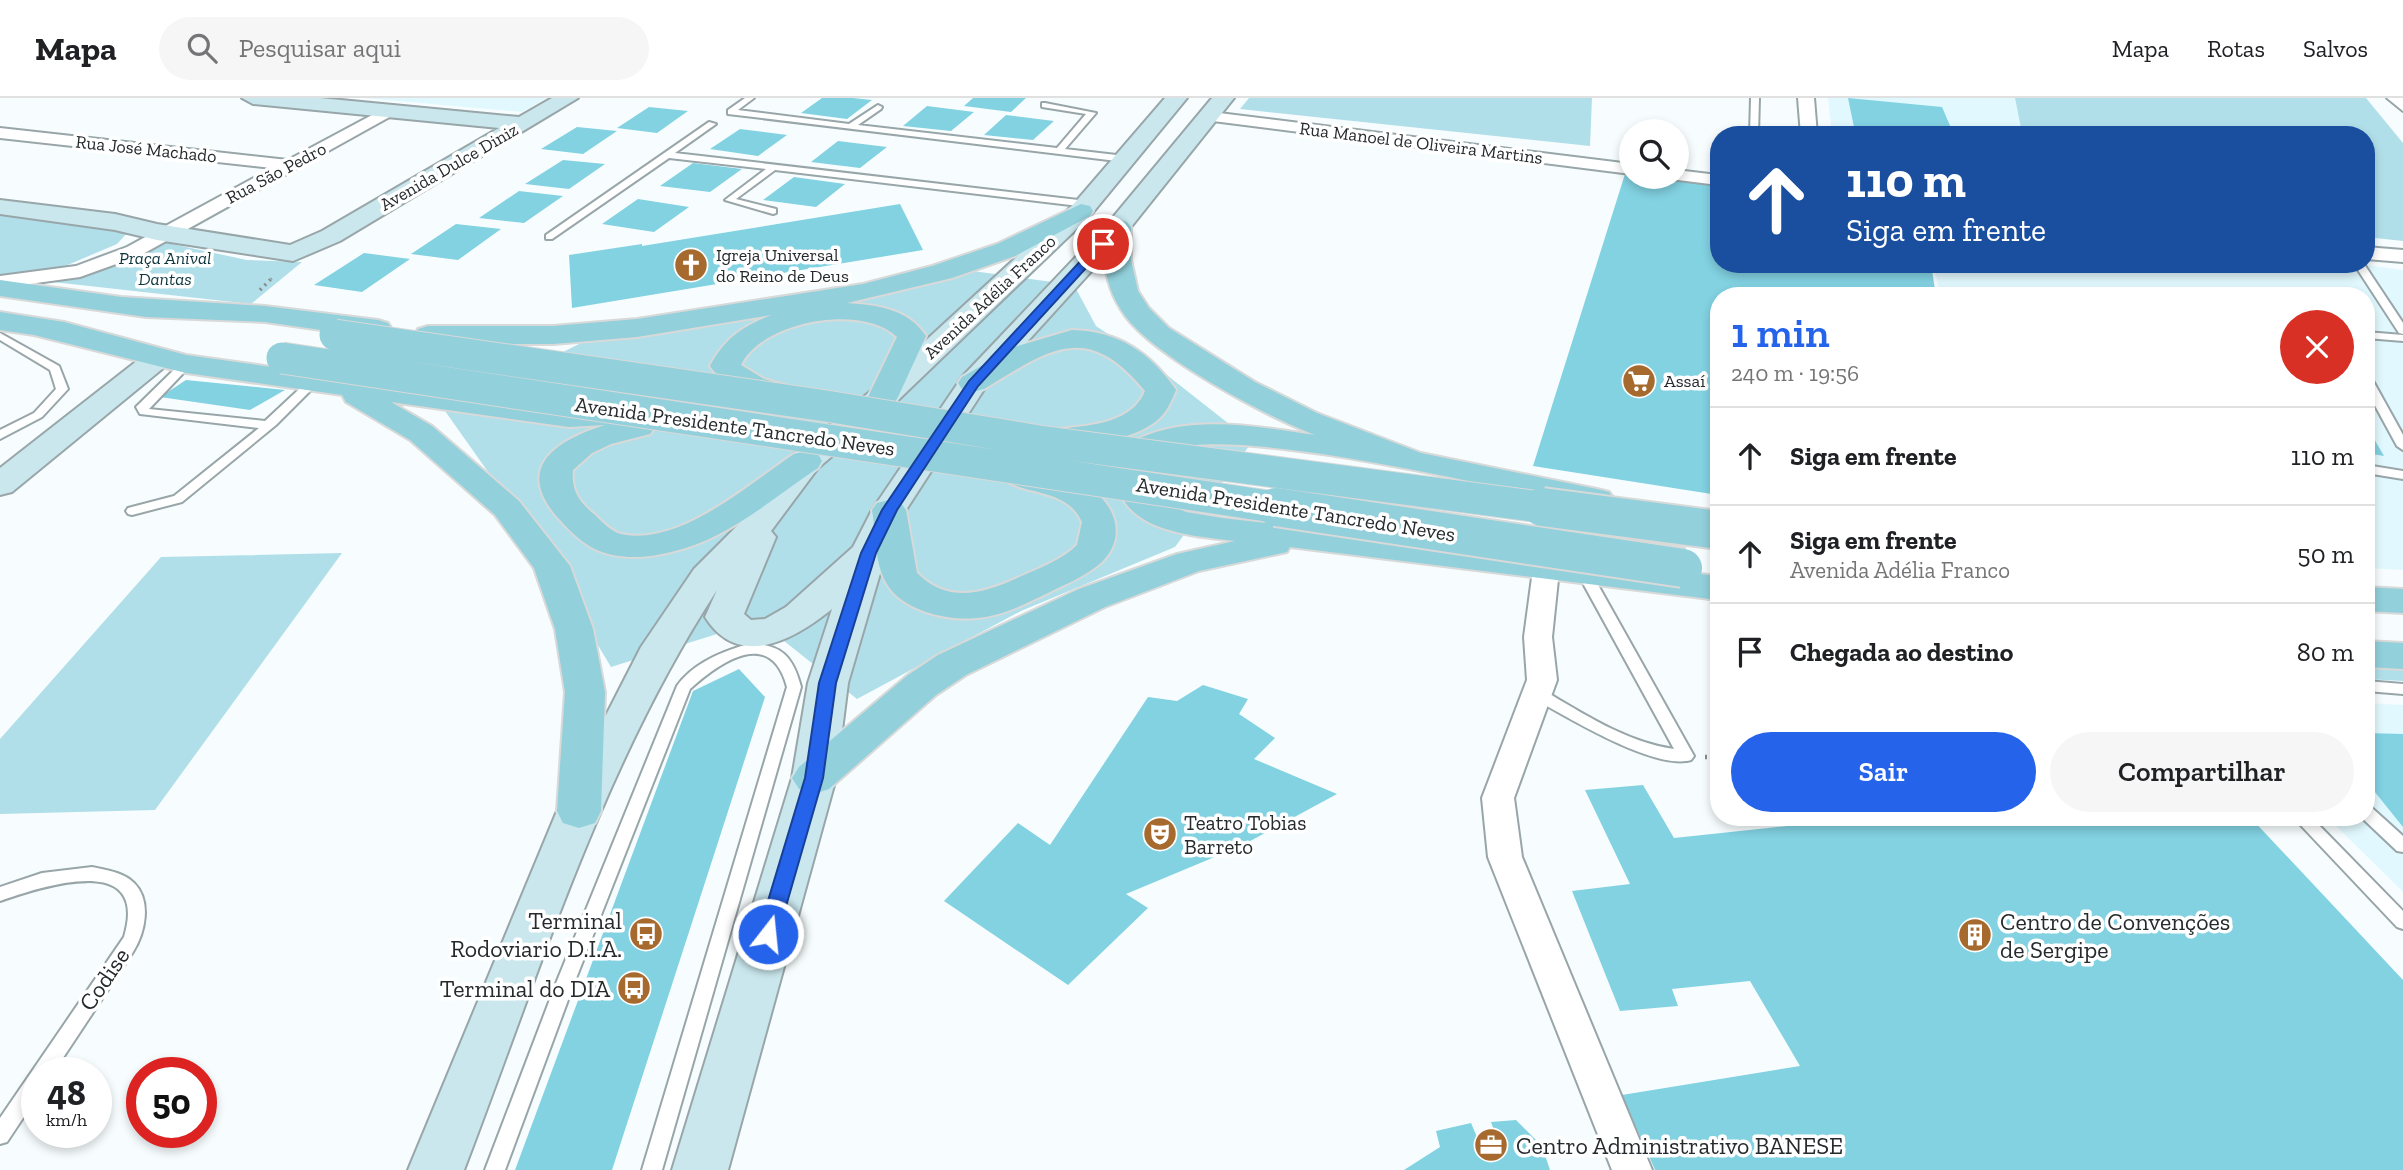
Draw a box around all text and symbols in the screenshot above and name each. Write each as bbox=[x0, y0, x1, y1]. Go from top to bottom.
search box bbox=[159, 17, 649, 80]
text: Mapa bbox=[35, 29, 117, 68]
icon: search bbox=[183, 29, 221, 67]
text: Pesquisar aqui bbox=[239, 32, 401, 64]
text: Mapa bbox=[2112, 34, 2169, 63]
text: Rotas bbox=[2207, 34, 2265, 63]
text: Salvos bbox=[2303, 34, 2368, 63]
street label: Rua Manoel de Oliveira Martins bbox=[1298, 117, 1544, 169]
street label: Avenida Dulce Diniz bbox=[376, 118, 522, 216]
map controls bbox=[1619, 119, 1689, 189]
button: search bbox=[1619, 119, 1689, 189]
street label: Rua José Machado bbox=[74, 131, 218, 167]
street label: Rua São Pedro bbox=[222, 137, 330, 209]
text: 110 m bbox=[1846, 151, 1966, 210]
icon: ahead bbox=[1731, 154, 1822, 245]
text: Siga em frente bbox=[1846, 211, 2046, 249]
pin bbox=[1073, 214, 1133, 274]
icon: arrive bbox=[1084, 225, 1122, 263]
street label: Avenida Adélia Franco bbox=[920, 230, 1060, 364]
place label: Igreja Universal do Reino de Deus bbox=[716, 244, 849, 287]
church icon: Igreja Universal do Reino de Deus bbox=[672, 246, 710, 284]
park label: Praça Anival Dantas bbox=[119, 247, 211, 290]
text: 1 min bbox=[1731, 307, 1830, 358]
button: close bbox=[2280, 310, 2354, 384]
text: 240 m · 19:56 bbox=[1731, 359, 1859, 387]
supermarket icon: Assaí bbox=[1620, 362, 1658, 400]
place label: Assaí bbox=[1664, 370, 1705, 392]
street label: Avenida Presidente Tancredo Neves bbox=[574, 391, 896, 461]
icon: ahead bbox=[1731, 437, 1769, 475]
text: Siga em frente bbox=[1790, 440, 1957, 472]
text: 110 m bbox=[2291, 440, 2354, 472]
street label: Avenida Presidente Tancredo Neves bbox=[1135, 471, 1457, 547]
text: Siga em frente bbox=[1790, 524, 1957, 556]
icon: ahead bbox=[1731, 535, 1769, 573]
text: 50 m bbox=[2297, 538, 2354, 570]
text: Avenida Adélia Franco bbox=[1790, 556, 2010, 584]
icon: arrive bbox=[1731, 633, 1769, 671]
text: Chegada ao destino bbox=[1790, 636, 2013, 668]
text: 80 m bbox=[2297, 636, 2354, 668]
button: Sair bbox=[1731, 732, 2036, 812]
button: Compartilhar bbox=[2050, 732, 2354, 812]
place label: Teatro Tobias Barreto bbox=[1184, 810, 1306, 859]
theatre icon: Teatro Tobias Barreto bbox=[1141, 815, 1179, 853]
position arrow bbox=[731, 897, 805, 971]
place label: Terminal Rodoviario D.I.A. bbox=[450, 906, 622, 963]
place label: Centro de Convenções de Sergipe bbox=[2000, 907, 2230, 964]
bus stop icon: Terminal Rodoviario D.I.A. bbox=[627, 915, 665, 953]
building icon: Centro de Convenções de Sergipe bbox=[1956, 916, 1994, 954]
street label: Codise bbox=[73, 942, 135, 1016]
bus stop icon: Terminal do DIA bbox=[615, 969, 653, 1007]
place label: Terminal do DIA bbox=[440, 974, 610, 1003]
speed limit sign: 50 bbox=[126, 1057, 217, 1148]
text: 48 bbox=[47, 1072, 86, 1114]
text: km/h bbox=[46, 1109, 87, 1131]
office icon: Centro Administrativo BANESE bbox=[1472, 1126, 1510, 1164]
place label: Centro Administrativo BANESE bbox=[1516, 1131, 1843, 1160]

